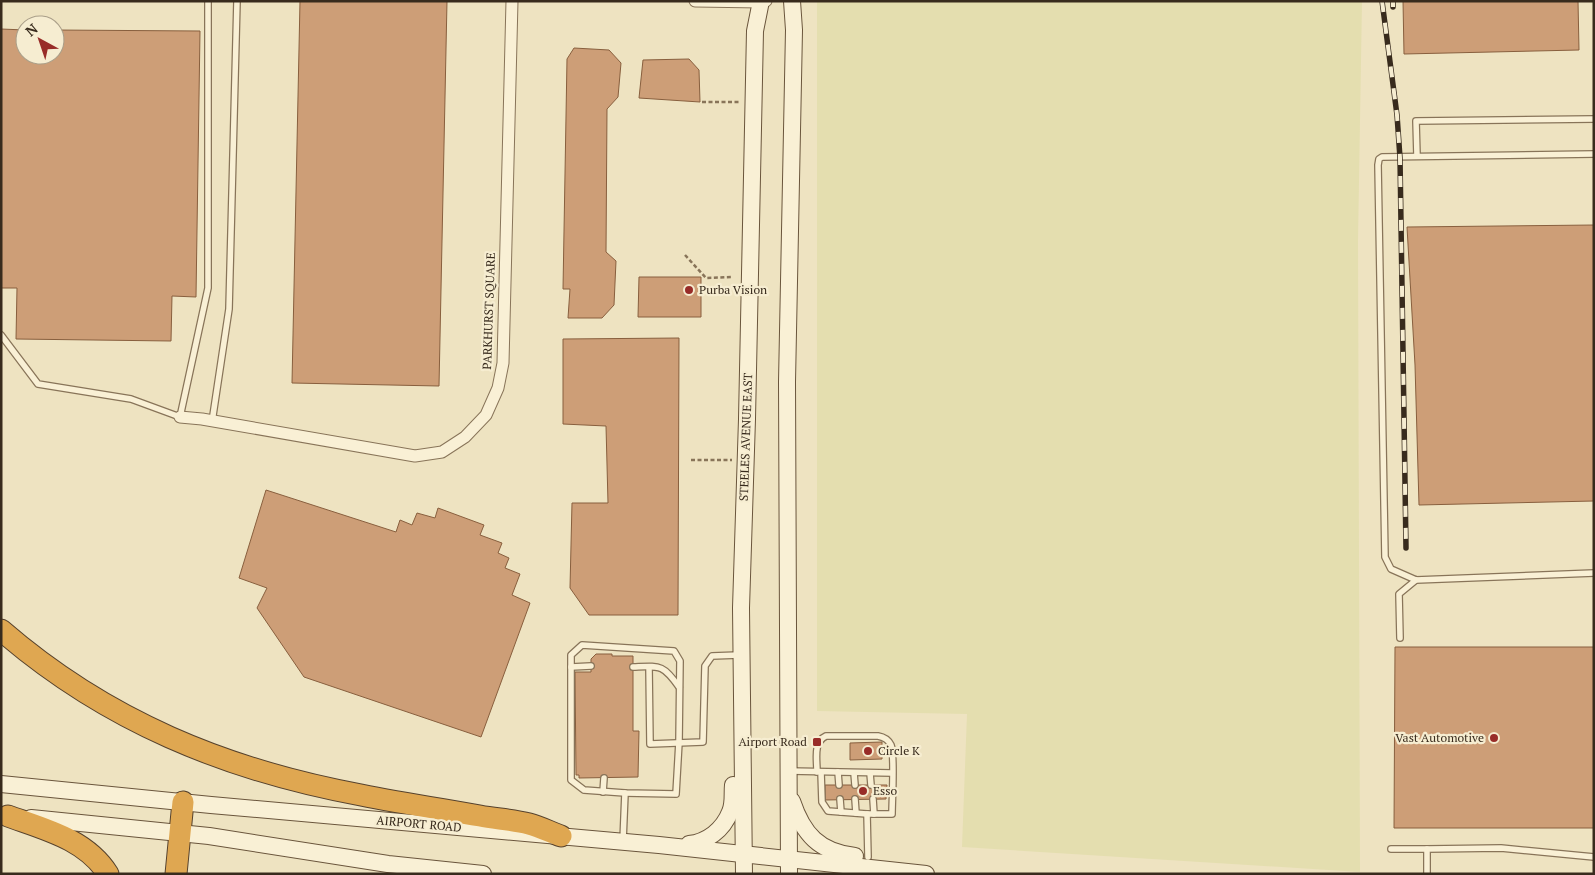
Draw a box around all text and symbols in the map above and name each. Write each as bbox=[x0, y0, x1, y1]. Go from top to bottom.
north arrow bbox=[15, 15, 65, 65]
text: N bbox=[21, 19, 42, 40]
street label: PARKHURST SQUARE bbox=[479, 252, 498, 370]
place label: Purba Vision bbox=[699, 282, 767, 297]
marker: Purba Vision bbox=[683, 284, 695, 296]
street label: STEELES AVENUE EAST bbox=[736, 372, 755, 501]
place label: Vast Automotive bbox=[1395, 730, 1484, 745]
marker: Vast Automotive bbox=[1488, 732, 1500, 744]
place label: Airport Road bbox=[738, 734, 807, 749]
marker: Airport Road bbox=[811, 736, 823, 748]
place label: Circle K bbox=[878, 743, 920, 758]
marker: Circle K bbox=[862, 745, 874, 757]
place label: Esso bbox=[873, 783, 897, 798]
marker: Esso bbox=[857, 785, 869, 797]
street label: AIRPORT ROAD bbox=[376, 812, 462, 835]

